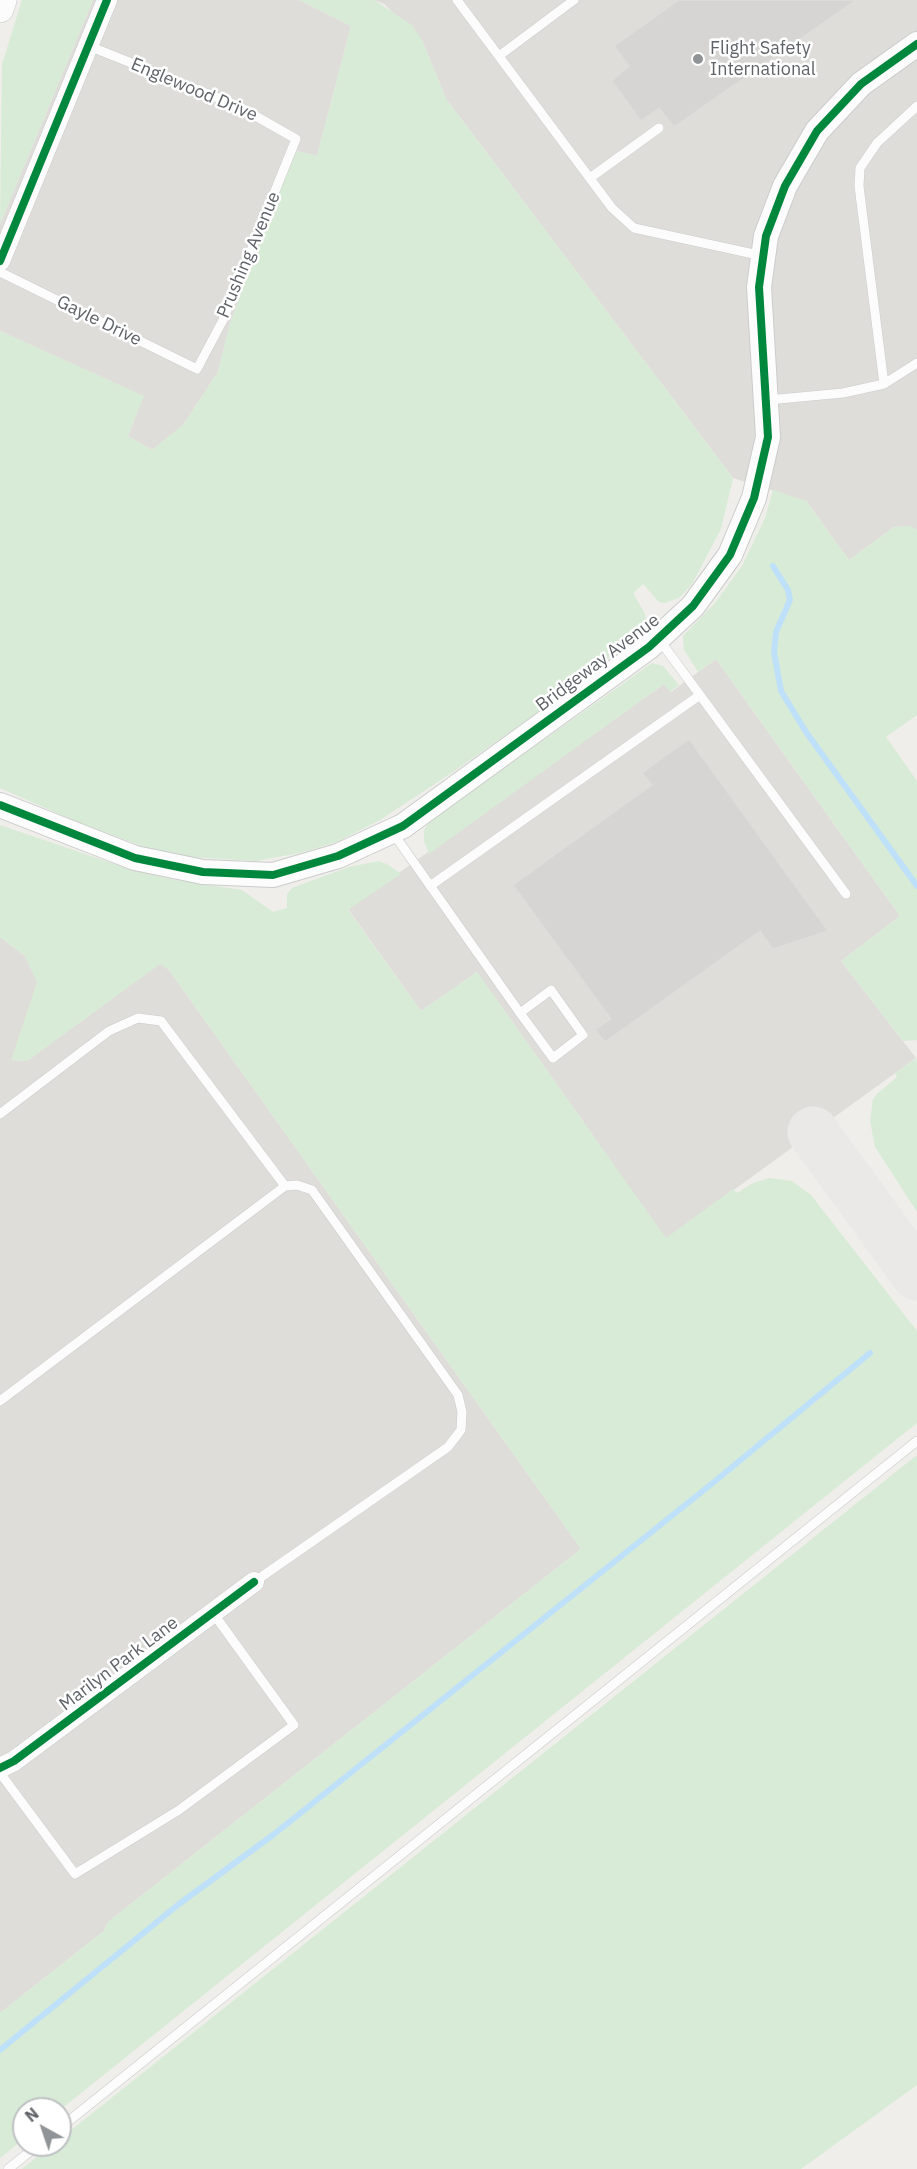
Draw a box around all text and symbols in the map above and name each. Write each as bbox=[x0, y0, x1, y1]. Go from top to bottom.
place label: Flight Safety International bbox=[710, 38, 816, 80]
marker: Flight Safety International bbox=[691, 52, 705, 66]
street label: Englewood Drive bbox=[128, 54, 260, 126]
street label: Prushing Avenue bbox=[213, 189, 285, 321]
street label: Gayle Drive bbox=[53, 291, 145, 351]
street label: Bridgeway Avenue bbox=[532, 610, 664, 716]
street label: Marilyn Park Lane bbox=[55, 1612, 183, 1716]
north arrow bbox=[12, 2097, 72, 2157]
text: N bbox=[21, 2103, 43, 2126]

